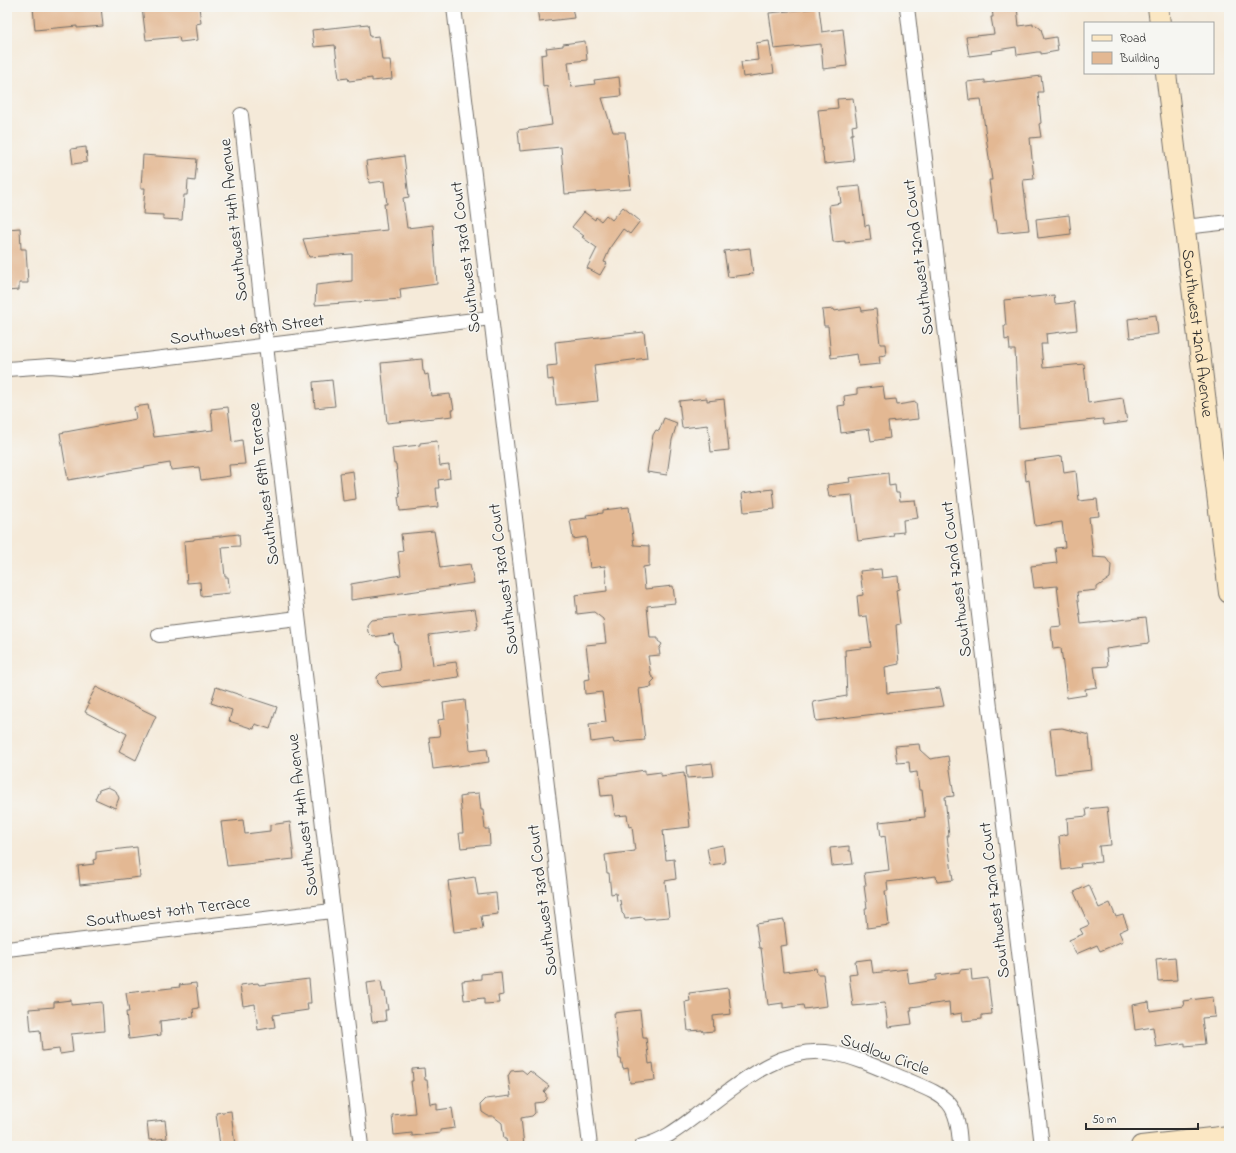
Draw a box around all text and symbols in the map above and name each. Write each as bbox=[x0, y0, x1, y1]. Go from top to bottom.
legend bbox=[1084, 22, 1214, 74]
text: Road bbox=[1120, 30, 1146, 48]
text: Building bbox=[1119, 50, 1159, 69]
street label: Southwest 74th Avenue bbox=[213, 137, 255, 303]
street label: Southwest 72nd Court bbox=[897, 177, 941, 336]
street label: Southwest 73rd Court bbox=[444, 180, 488, 334]
street label: Southwest 72nd Avenue bbox=[1175, 248, 1220, 419]
street label: Southwest 68th Street bbox=[168, 308, 326, 352]
street label: Southwest 69th Terrace bbox=[242, 401, 286, 567]
street label: Southwest 72nd Court bbox=[935, 499, 979, 658]
street label: Southwest 73rd Court bbox=[482, 502, 526, 656]
street label: Southwest 74th Avenue bbox=[281, 732, 325, 898]
street label: Southwest 72nd Court bbox=[973, 820, 1017, 979]
street label: Southwest 73rd Court bbox=[521, 823, 565, 977]
street label: Southwest 70th Terrace bbox=[84, 889, 252, 934]
street label: Sudlow Circle bbox=[837, 1027, 933, 1083]
scale bar bbox=[1086, 1105, 1198, 1131]
text: 50 m bbox=[1092, 1111, 1116, 1129]

